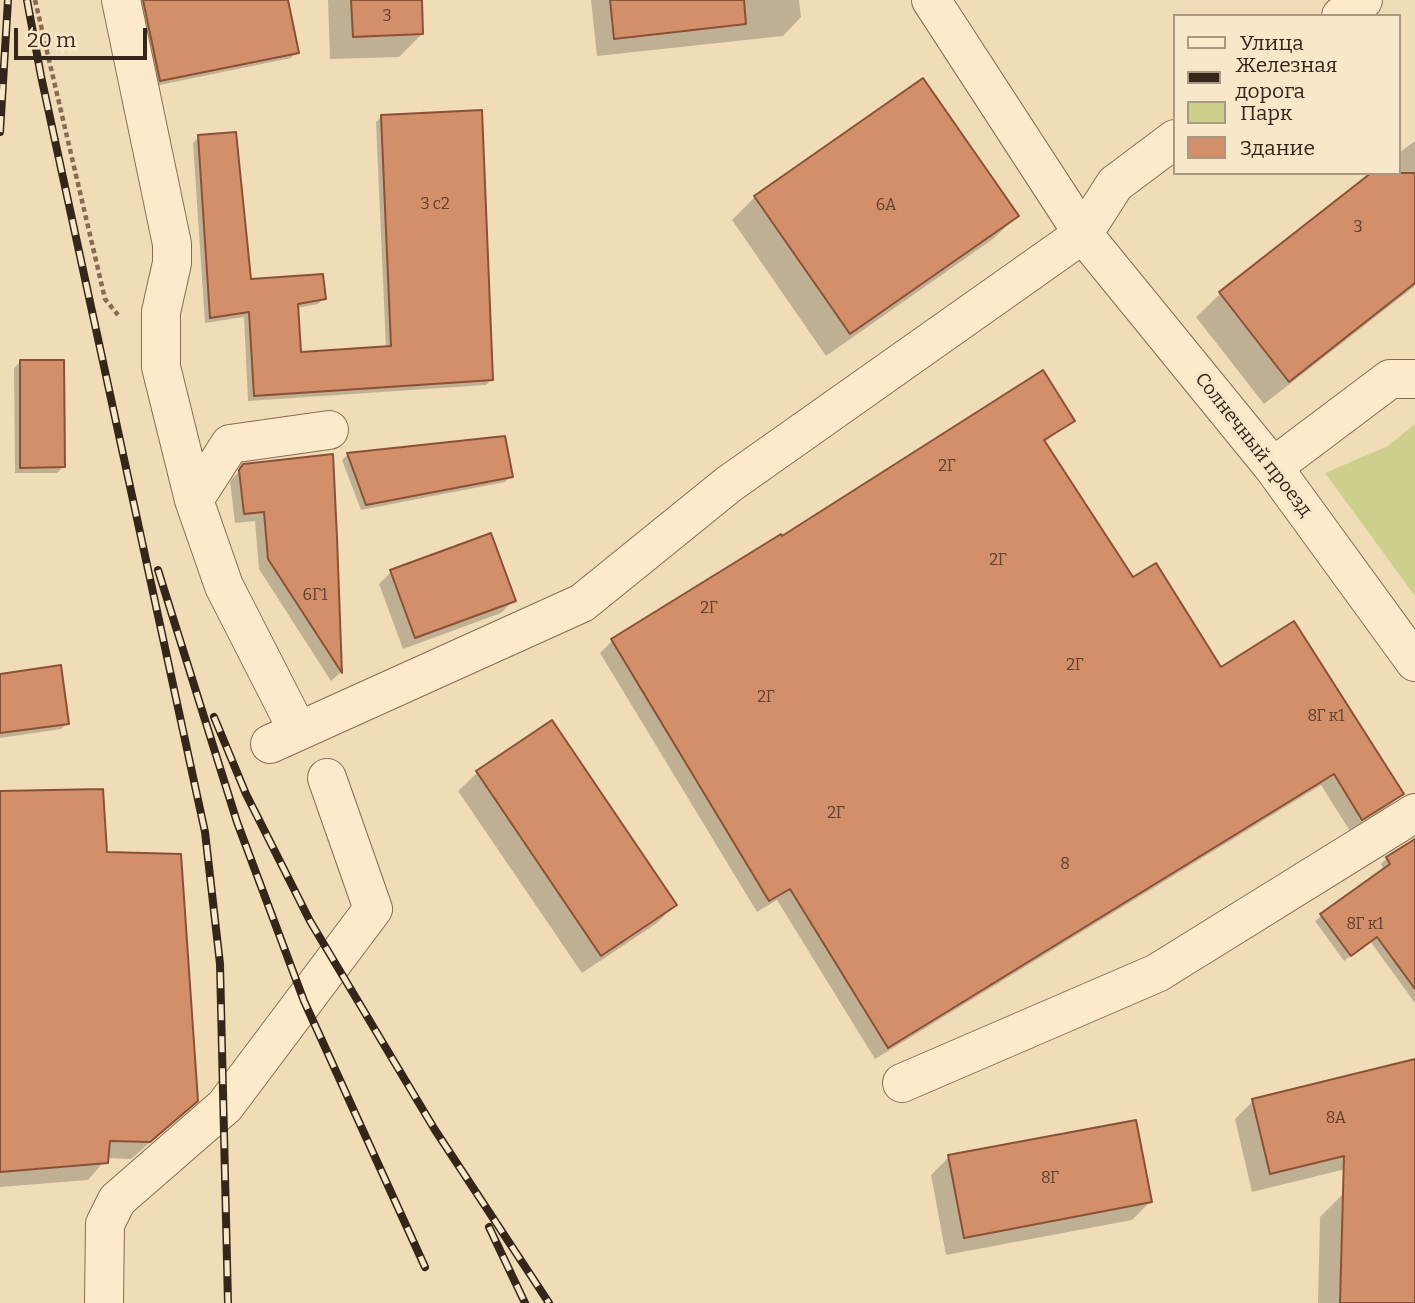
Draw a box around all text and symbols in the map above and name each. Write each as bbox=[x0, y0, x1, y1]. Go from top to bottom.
house number: 3 bbox=[382, 7, 392, 27]
scale bar bbox=[18, 14, 150, 58]
legend bbox=[1174, 14, 1401, 175]
text: 20 m bbox=[27, 27, 76, 53]
text: Улица bbox=[1240, 30, 1304, 56]
text: Железная дорога bbox=[1235, 52, 1337, 104]
text: Парк bbox=[1240, 100, 1292, 126]
text: Здание bbox=[1240, 135, 1315, 161]
house number: 3 с2 bbox=[420, 195, 450, 215]
house number: 6А bbox=[876, 196, 896, 216]
house number: 3 bbox=[1353, 218, 1363, 238]
street label: Солнечный проезд bbox=[1190, 368, 1316, 522]
house number: 2Г bbox=[938, 457, 956, 477]
house number: 2Г bbox=[989, 551, 1007, 571]
house number: 6Г1 bbox=[303, 586, 327, 606]
house number: 2Г bbox=[700, 599, 718, 619]
house number: 2Г bbox=[1066, 656, 1084, 676]
house number: 2Г bbox=[757, 688, 775, 708]
house number: 8Г к1 bbox=[1307, 707, 1345, 727]
house number: 2Г bbox=[827, 804, 845, 824]
house number: 8 bbox=[1060, 855, 1070, 875]
house number: 8Г к1 bbox=[1346, 915, 1384, 935]
house number: 8А bbox=[1326, 1109, 1346, 1129]
house number: 8Г bbox=[1041, 1169, 1059, 1189]

